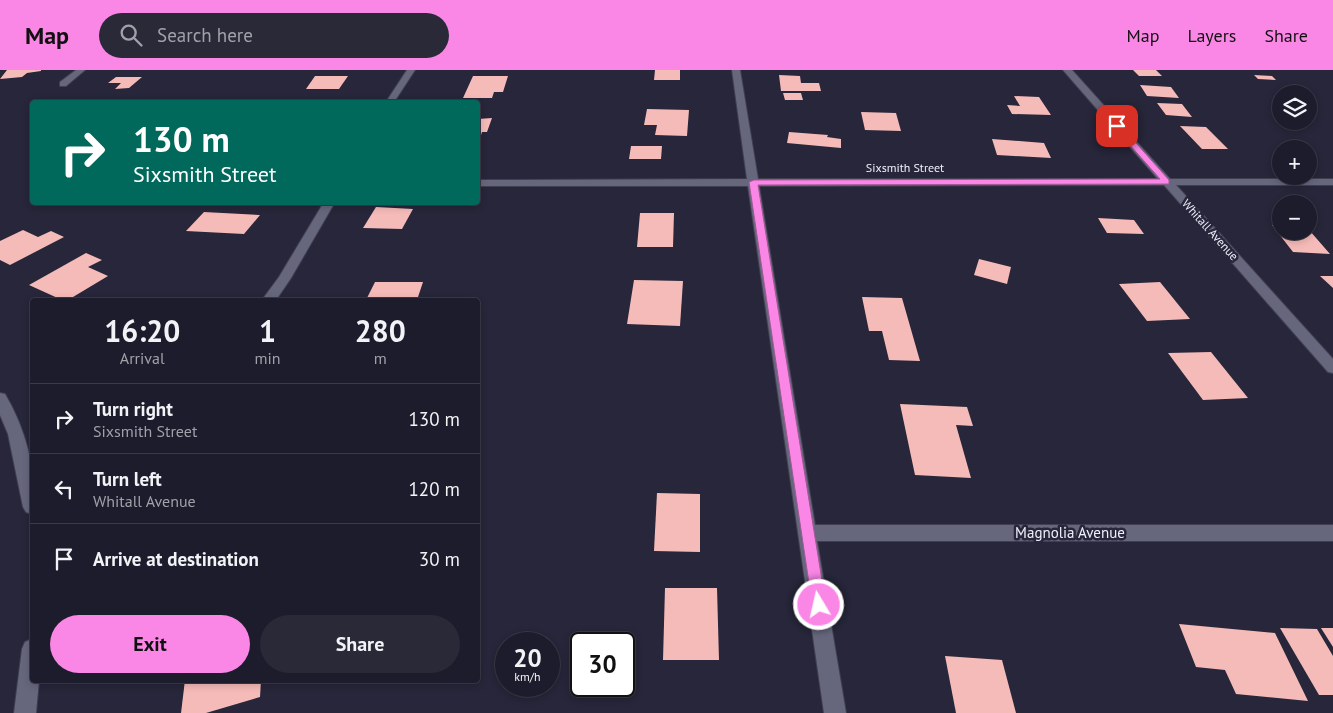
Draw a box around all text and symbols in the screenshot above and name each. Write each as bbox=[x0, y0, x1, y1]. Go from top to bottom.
search box bbox=[99, 13, 449, 58]
text: Map bbox=[25, 20, 69, 51]
icon: search bbox=[117, 21, 145, 49]
text: Search here bbox=[157, 23, 253, 47]
text: Map bbox=[1127, 24, 1159, 47]
text: Layers bbox=[1187, 24, 1236, 47]
text: Share bbox=[1264, 24, 1308, 47]
map controls bbox=[1272, 85, 1317, 240]
button: layers bbox=[1272, 85, 1317, 130]
pin bbox=[1096, 105, 1138, 147]
icon: arrive bbox=[1103, 112, 1131, 140]
text: 130 m bbox=[133, 116, 230, 162]
icon: right bbox=[50, 120, 115, 185]
button: + bbox=[1272, 140, 1317, 185]
text: Sixsmith Street bbox=[133, 160, 277, 188]
street label: Sixsmith Street bbox=[866, 160, 944, 175]
button: − bbox=[1272, 195, 1317, 240]
street label: Whitall Avenue bbox=[1179, 196, 1242, 263]
text: 16:20 bbox=[104, 311, 180, 350]
text: 1 bbox=[259, 311, 276, 350]
text: 280 bbox=[355, 311, 406, 350]
text: Arrival bbox=[120, 348, 165, 368]
text: min bbox=[255, 348, 281, 368]
text: m bbox=[374, 348, 387, 368]
text: Turn right bbox=[93, 397, 173, 421]
icon: right bbox=[50, 405, 78, 433]
text: 130 m bbox=[408, 407, 460, 431]
text: Sixsmith Street bbox=[93, 421, 197, 441]
text: Turn left bbox=[93, 467, 162, 491]
icon: left bbox=[50, 475, 78, 503]
text: 120 m bbox=[408, 477, 460, 501]
text: Whitall Avenue bbox=[93, 491, 196, 511]
street label: Magnolia Avenue bbox=[1015, 523, 1125, 542]
icon: arrive bbox=[50, 545, 78, 573]
text: Arrive at destination bbox=[93, 547, 259, 571]
text: 30 m bbox=[419, 547, 460, 571]
position arrow bbox=[792, 578, 844, 630]
button: Exit bbox=[50, 615, 250, 673]
button: Share bbox=[260, 615, 460, 673]
speed limit sign: 30 bbox=[570, 632, 635, 697]
text: 20 bbox=[513, 642, 542, 674]
text: km/h bbox=[514, 669, 541, 684]

